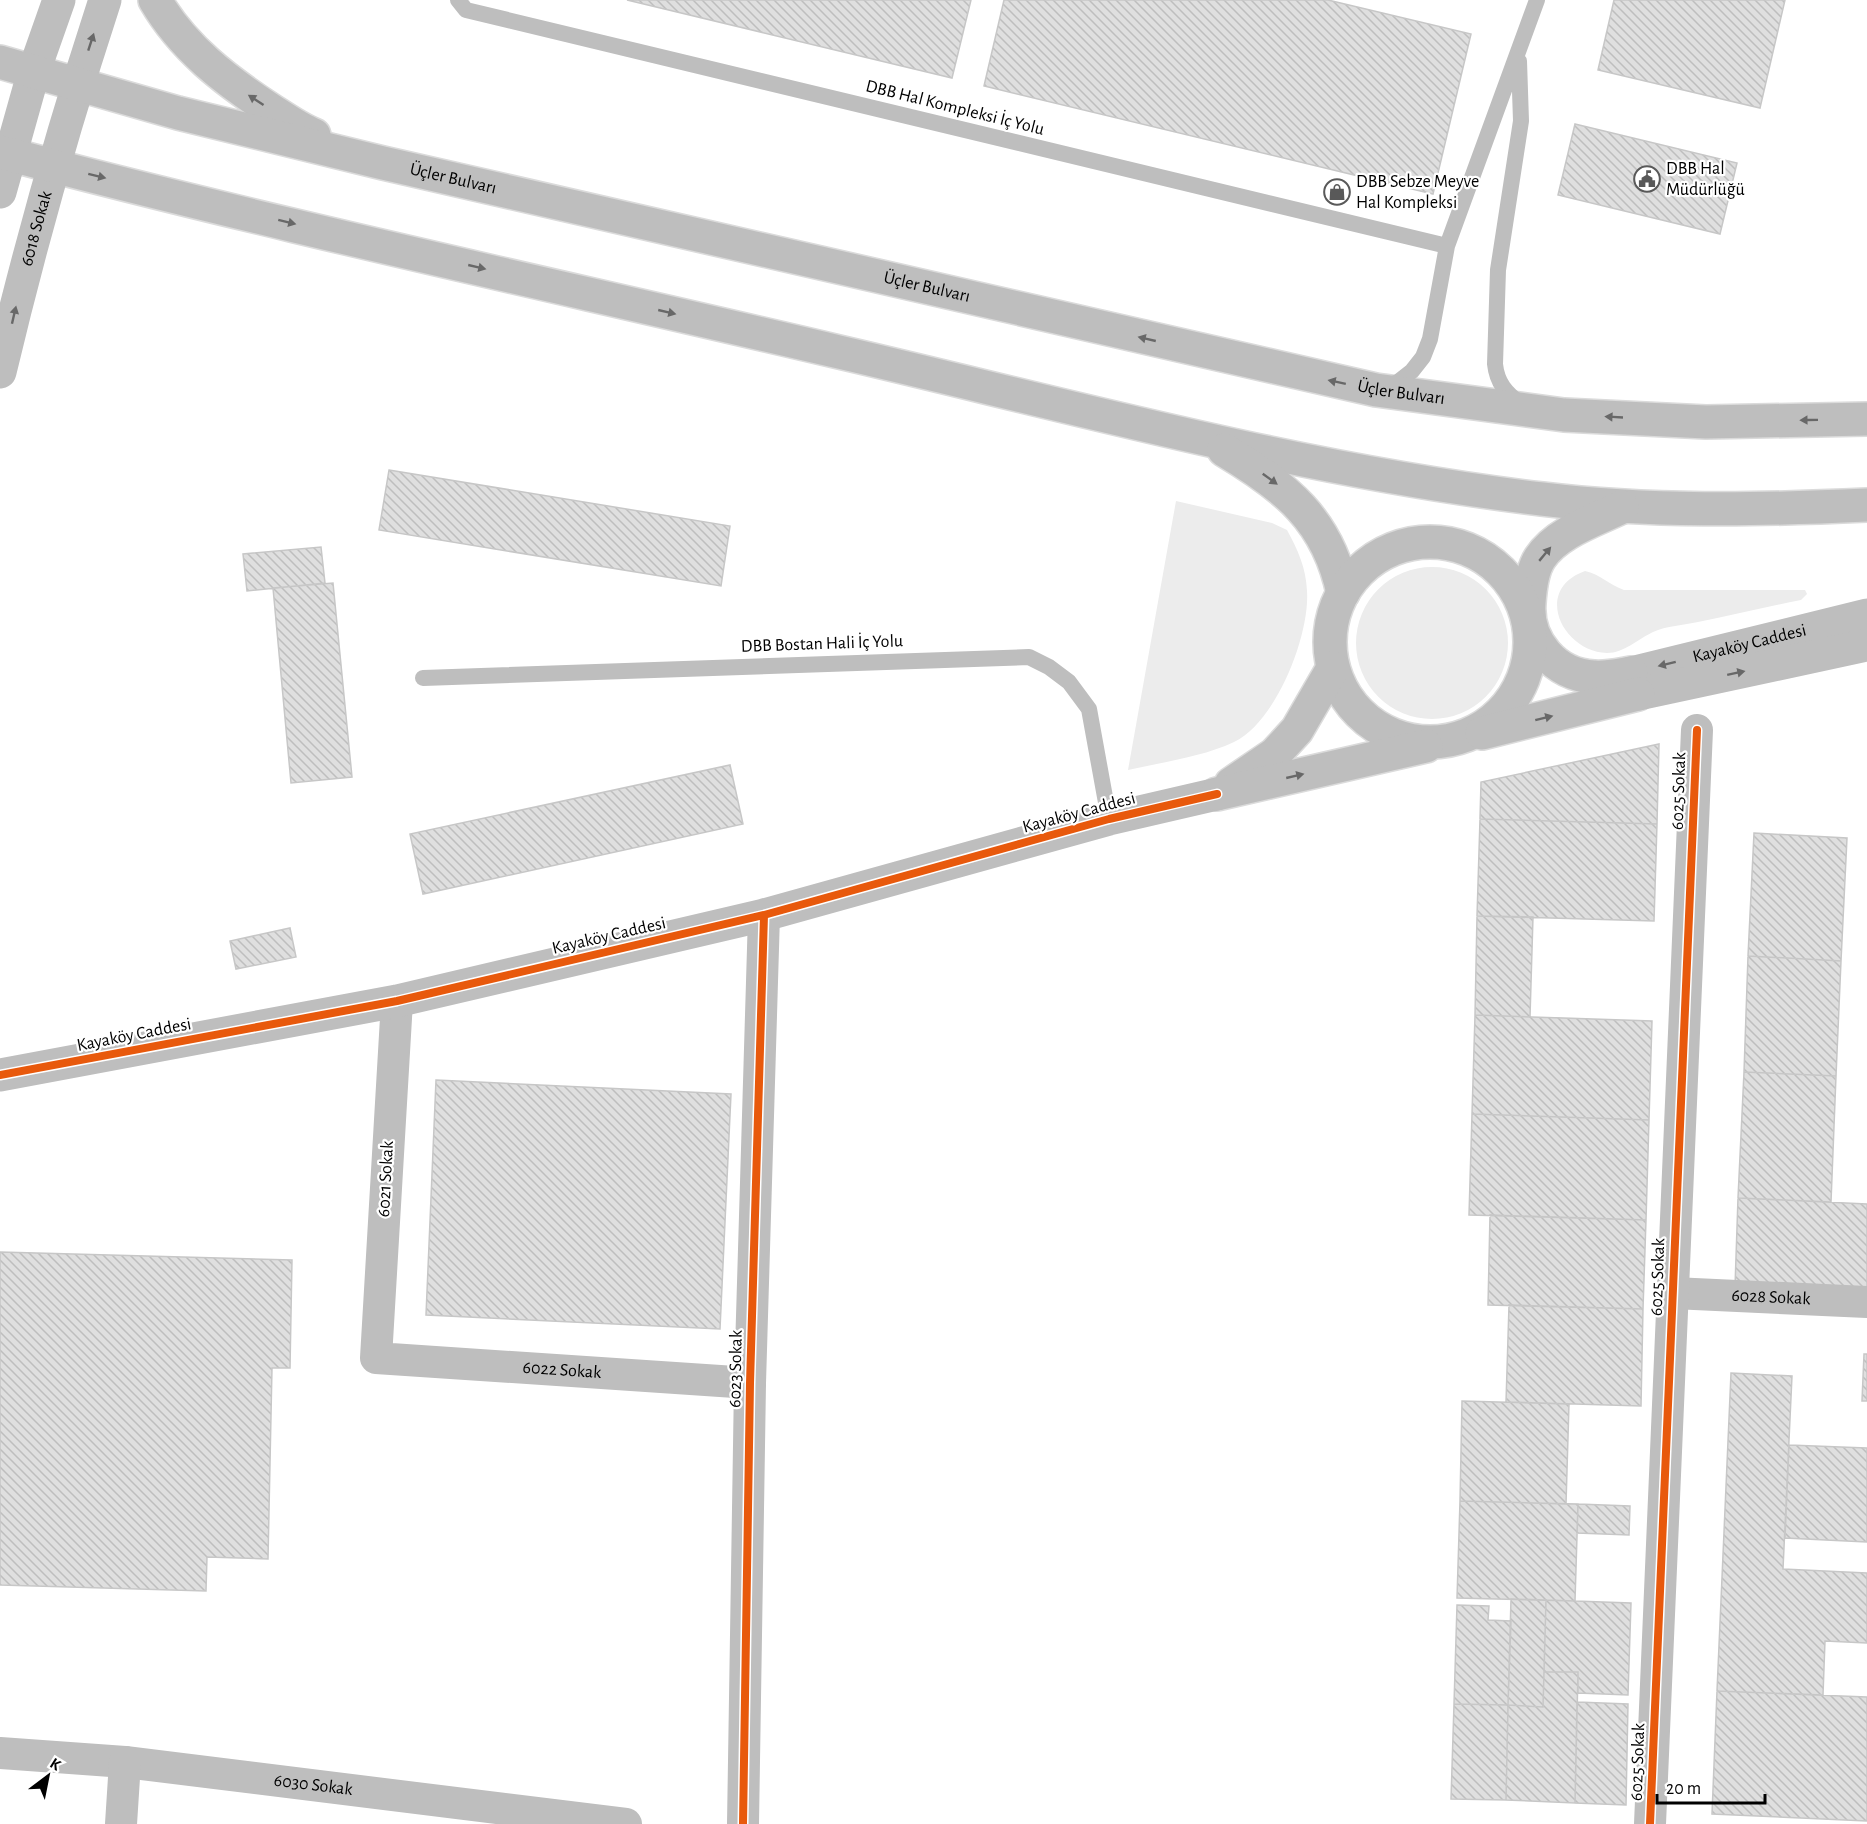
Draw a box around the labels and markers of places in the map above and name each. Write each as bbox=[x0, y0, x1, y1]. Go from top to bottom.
place label: DBB Hal Müdürlüğü bbox=[1666, 160, 1745, 199]
public building icon: DBB Hal Müdürlüğü bbox=[1632, 164, 1662, 194]
place label: DBB Sebze Meyve Hal Kompleksi bbox=[1356, 173, 1479, 212]
shop icon: DBB Sebze Meyve Hal Kompleksi bbox=[1322, 177, 1352, 207]

